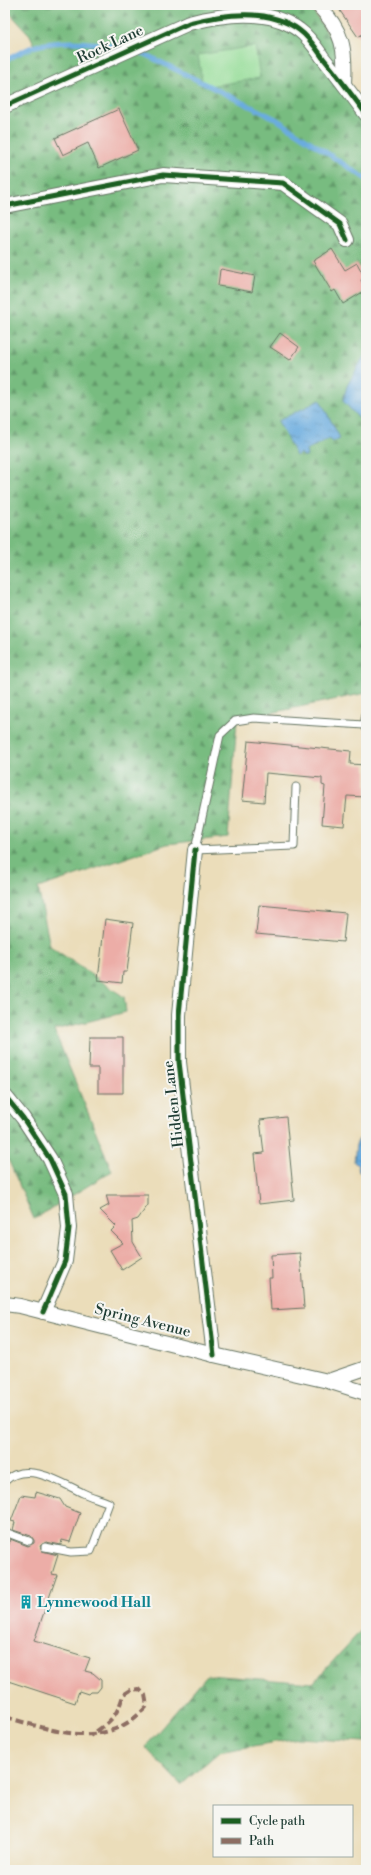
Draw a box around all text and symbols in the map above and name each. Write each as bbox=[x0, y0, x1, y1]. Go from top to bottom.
street label: Rock Lane bbox=[74, 21, 146, 68]
street label: Hidden Lane bbox=[159, 1059, 188, 1149]
street label: Spring Avenue bbox=[93, 1299, 193, 1342]
place label: Lynnewood Hall bbox=[37, 1593, 151, 1612]
building icon: Lynnewood Hall bbox=[18, 1594, 34, 1610]
legend bbox=[213, 1805, 353, 1857]
text: Cycle path bbox=[249, 1814, 305, 1829]
text: Path bbox=[249, 1834, 274, 1849]

